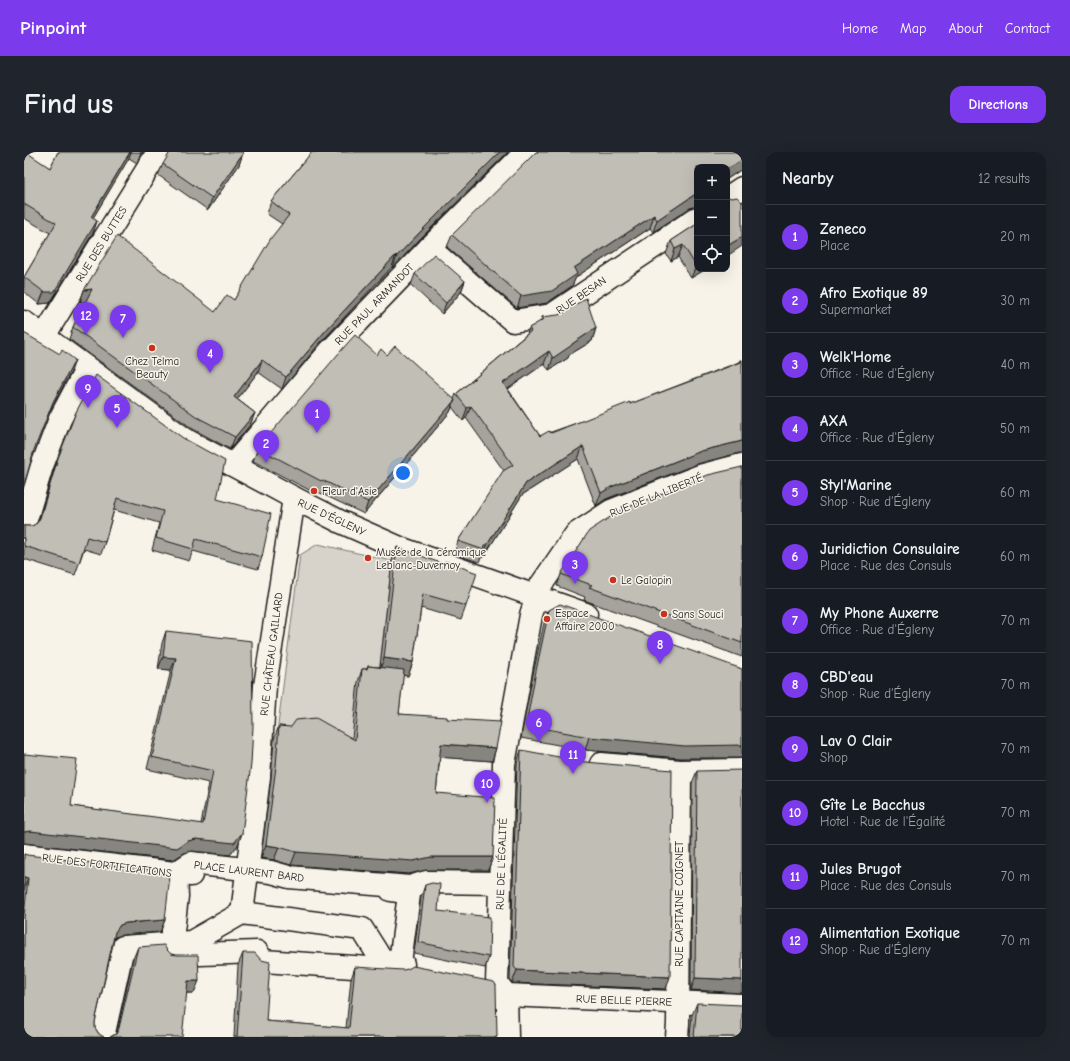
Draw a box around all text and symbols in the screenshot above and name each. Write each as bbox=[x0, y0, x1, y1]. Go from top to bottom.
text: Pinpoint bbox=[20, 17, 86, 39]
text: Home bbox=[842, 20, 878, 37]
text: Map bbox=[900, 20, 926, 37]
text: About bbox=[948, 20, 983, 37]
text: Contact bbox=[1005, 20, 1050, 37]
button: Directions bbox=[950, 86, 1046, 123]
text: Find us bbox=[24, 88, 113, 120]
map controls bbox=[694, 164, 730, 272]
button: + bbox=[694, 164, 730, 200]
text: Nearby bbox=[782, 169, 833, 188]
text: 12 results bbox=[978, 171, 1030, 186]
button: − bbox=[694, 200, 730, 236]
street label: RUE DES BUTTES bbox=[73, 204, 130, 284]
text: Zeneco bbox=[820, 220, 866, 238]
text: 1 bbox=[792, 229, 798, 244]
text: 20 m bbox=[1000, 229, 1030, 244]
button: locate bbox=[694, 236, 730, 272]
text: Place bbox=[820, 238, 850, 253]
street label: RUE PAUL ARMANDOT bbox=[332, 261, 417, 348]
street label: RUE BESAN bbox=[554, 274, 609, 317]
text: Afro Exotique 89 bbox=[820, 284, 928, 302]
text: 2 bbox=[792, 293, 798, 308]
text: 30 m bbox=[1000, 293, 1030, 308]
pin: 12 bbox=[73, 302, 99, 335]
text: Supermarket bbox=[820, 302, 891, 317]
pin: 7 bbox=[110, 305, 136, 338]
pin: 4 bbox=[197, 340, 223, 373]
marker: Chez Telma Beauty bbox=[147, 343, 157, 353]
text: Welk'Home bbox=[820, 348, 891, 366]
place label: Chez Telma Beauty bbox=[125, 355, 179, 381]
text: 3 bbox=[792, 357, 798, 372]
text: 40 m bbox=[1001, 357, 1030, 372]
text: Office · Rue d'Égleny bbox=[820, 366, 934, 381]
pin: 9 bbox=[75, 375, 101, 408]
pin: 5 bbox=[104, 395, 130, 428]
pin: 1 bbox=[304, 400, 330, 433]
text: AXA bbox=[820, 412, 847, 430]
text: 4 bbox=[792, 421, 798, 436]
text: 50 m bbox=[1000, 421, 1030, 436]
pin: 2 bbox=[253, 430, 279, 463]
text: Office · Rue d'Égleny bbox=[820, 430, 934, 445]
your location bbox=[393, 463, 413, 483]
street label: RUE DE LA LIBERTÉ bbox=[607, 470, 705, 520]
text: Styl'Marine bbox=[820, 476, 892, 494]
place label: Fleur d'Asie bbox=[322, 485, 377, 498]
text: 5 bbox=[792, 485, 798, 500]
text: 60 m bbox=[1000, 485, 1030, 500]
marker: Fleur d'Asie bbox=[309, 486, 319, 496]
text: Shop · Rue d'Égleny bbox=[820, 494, 931, 509]
street label: RUE D'ÉGLENY bbox=[296, 495, 369, 539]
text: Juridiction Consulaire bbox=[820, 540, 960, 558]
place label: Musée de la céramique Leblanc-Duvernoy bbox=[376, 546, 486, 572]
text: 6 bbox=[792, 549, 798, 564]
text: 60 m bbox=[1000, 549, 1030, 564]
pin: 3 bbox=[562, 551, 588, 584]
marker: Musée de la céramique Leblanc-Duvernoy bbox=[363, 553, 373, 563]
text: Place · Rue des Consuls bbox=[820, 558, 951, 573]
place label: Le Galopin bbox=[621, 574, 672, 587]
marker: Le Galopin bbox=[608, 575, 618, 585]
street label: RUE CHÂTEAU GAILLARD bbox=[256, 591, 286, 717]
text: My Phone Auxerre bbox=[820, 604, 939, 622]
place label: Espace Affaire 2000 bbox=[555, 607, 615, 633]
place label: Sans Souci bbox=[672, 608, 723, 621]
marker: Sans Souci bbox=[659, 609, 669, 619]
text: 7 bbox=[792, 613, 798, 628]
text: 70 m bbox=[1001, 613, 1030, 628]
marker: Espace Affaire 2000 bbox=[542, 614, 552, 624]
text: Office · Rue d'Égleny bbox=[820, 622, 934, 637]
pin: 8 bbox=[647, 631, 673, 664]
text: CBD'eau bbox=[820, 668, 873, 686]
text: 8 bbox=[792, 677, 798, 692]
text: 70 m bbox=[1001, 677, 1030, 692]
text: Shop · Rue d'Égleny bbox=[820, 686, 931, 701]
pin: 6 bbox=[526, 709, 552, 742]
text: Lav O Clair bbox=[820, 732, 892, 750]
pin: 11 bbox=[560, 741, 586, 774]
text: 9 bbox=[792, 741, 798, 756]
text: 70 m bbox=[1001, 741, 1030, 756]
text: Shop bbox=[820, 750, 848, 765]
pin: 10 bbox=[474, 770, 500, 803]
text: Gîte Le Bacchus bbox=[820, 796, 925, 814]
text: 10 bbox=[789, 805, 801, 820]
text: 70 m bbox=[1001, 805, 1030, 820]
text: Hotel · Rue de l'Égalité bbox=[820, 814, 945, 829]
street label: RUE DE L'ÉGALITÉ bbox=[492, 817, 510, 910]
street label: RUE CAPITAINE COIGNET bbox=[673, 841, 686, 967]
street label: RUE DES FORTIFICATIONS bbox=[41, 851, 172, 880]
street label: PLACE LAURENT BARD bbox=[193, 858, 305, 885]
text: Jules Brugot bbox=[820, 860, 901, 878]
text: 11 bbox=[790, 869, 800, 884]
text: 70 m bbox=[1001, 869, 1030, 884]
text: Place · Rue des Consuls bbox=[820, 878, 951, 893]
text: Alimentation Exotique bbox=[820, 924, 960, 942]
text: 12 bbox=[789, 933, 801, 948]
text: 70 m bbox=[1001, 933, 1030, 948]
text: Shop · Rue d'Égleny bbox=[820, 942, 931, 957]
street label: RUE BELLE PIERRE bbox=[576, 992, 673, 1009]

